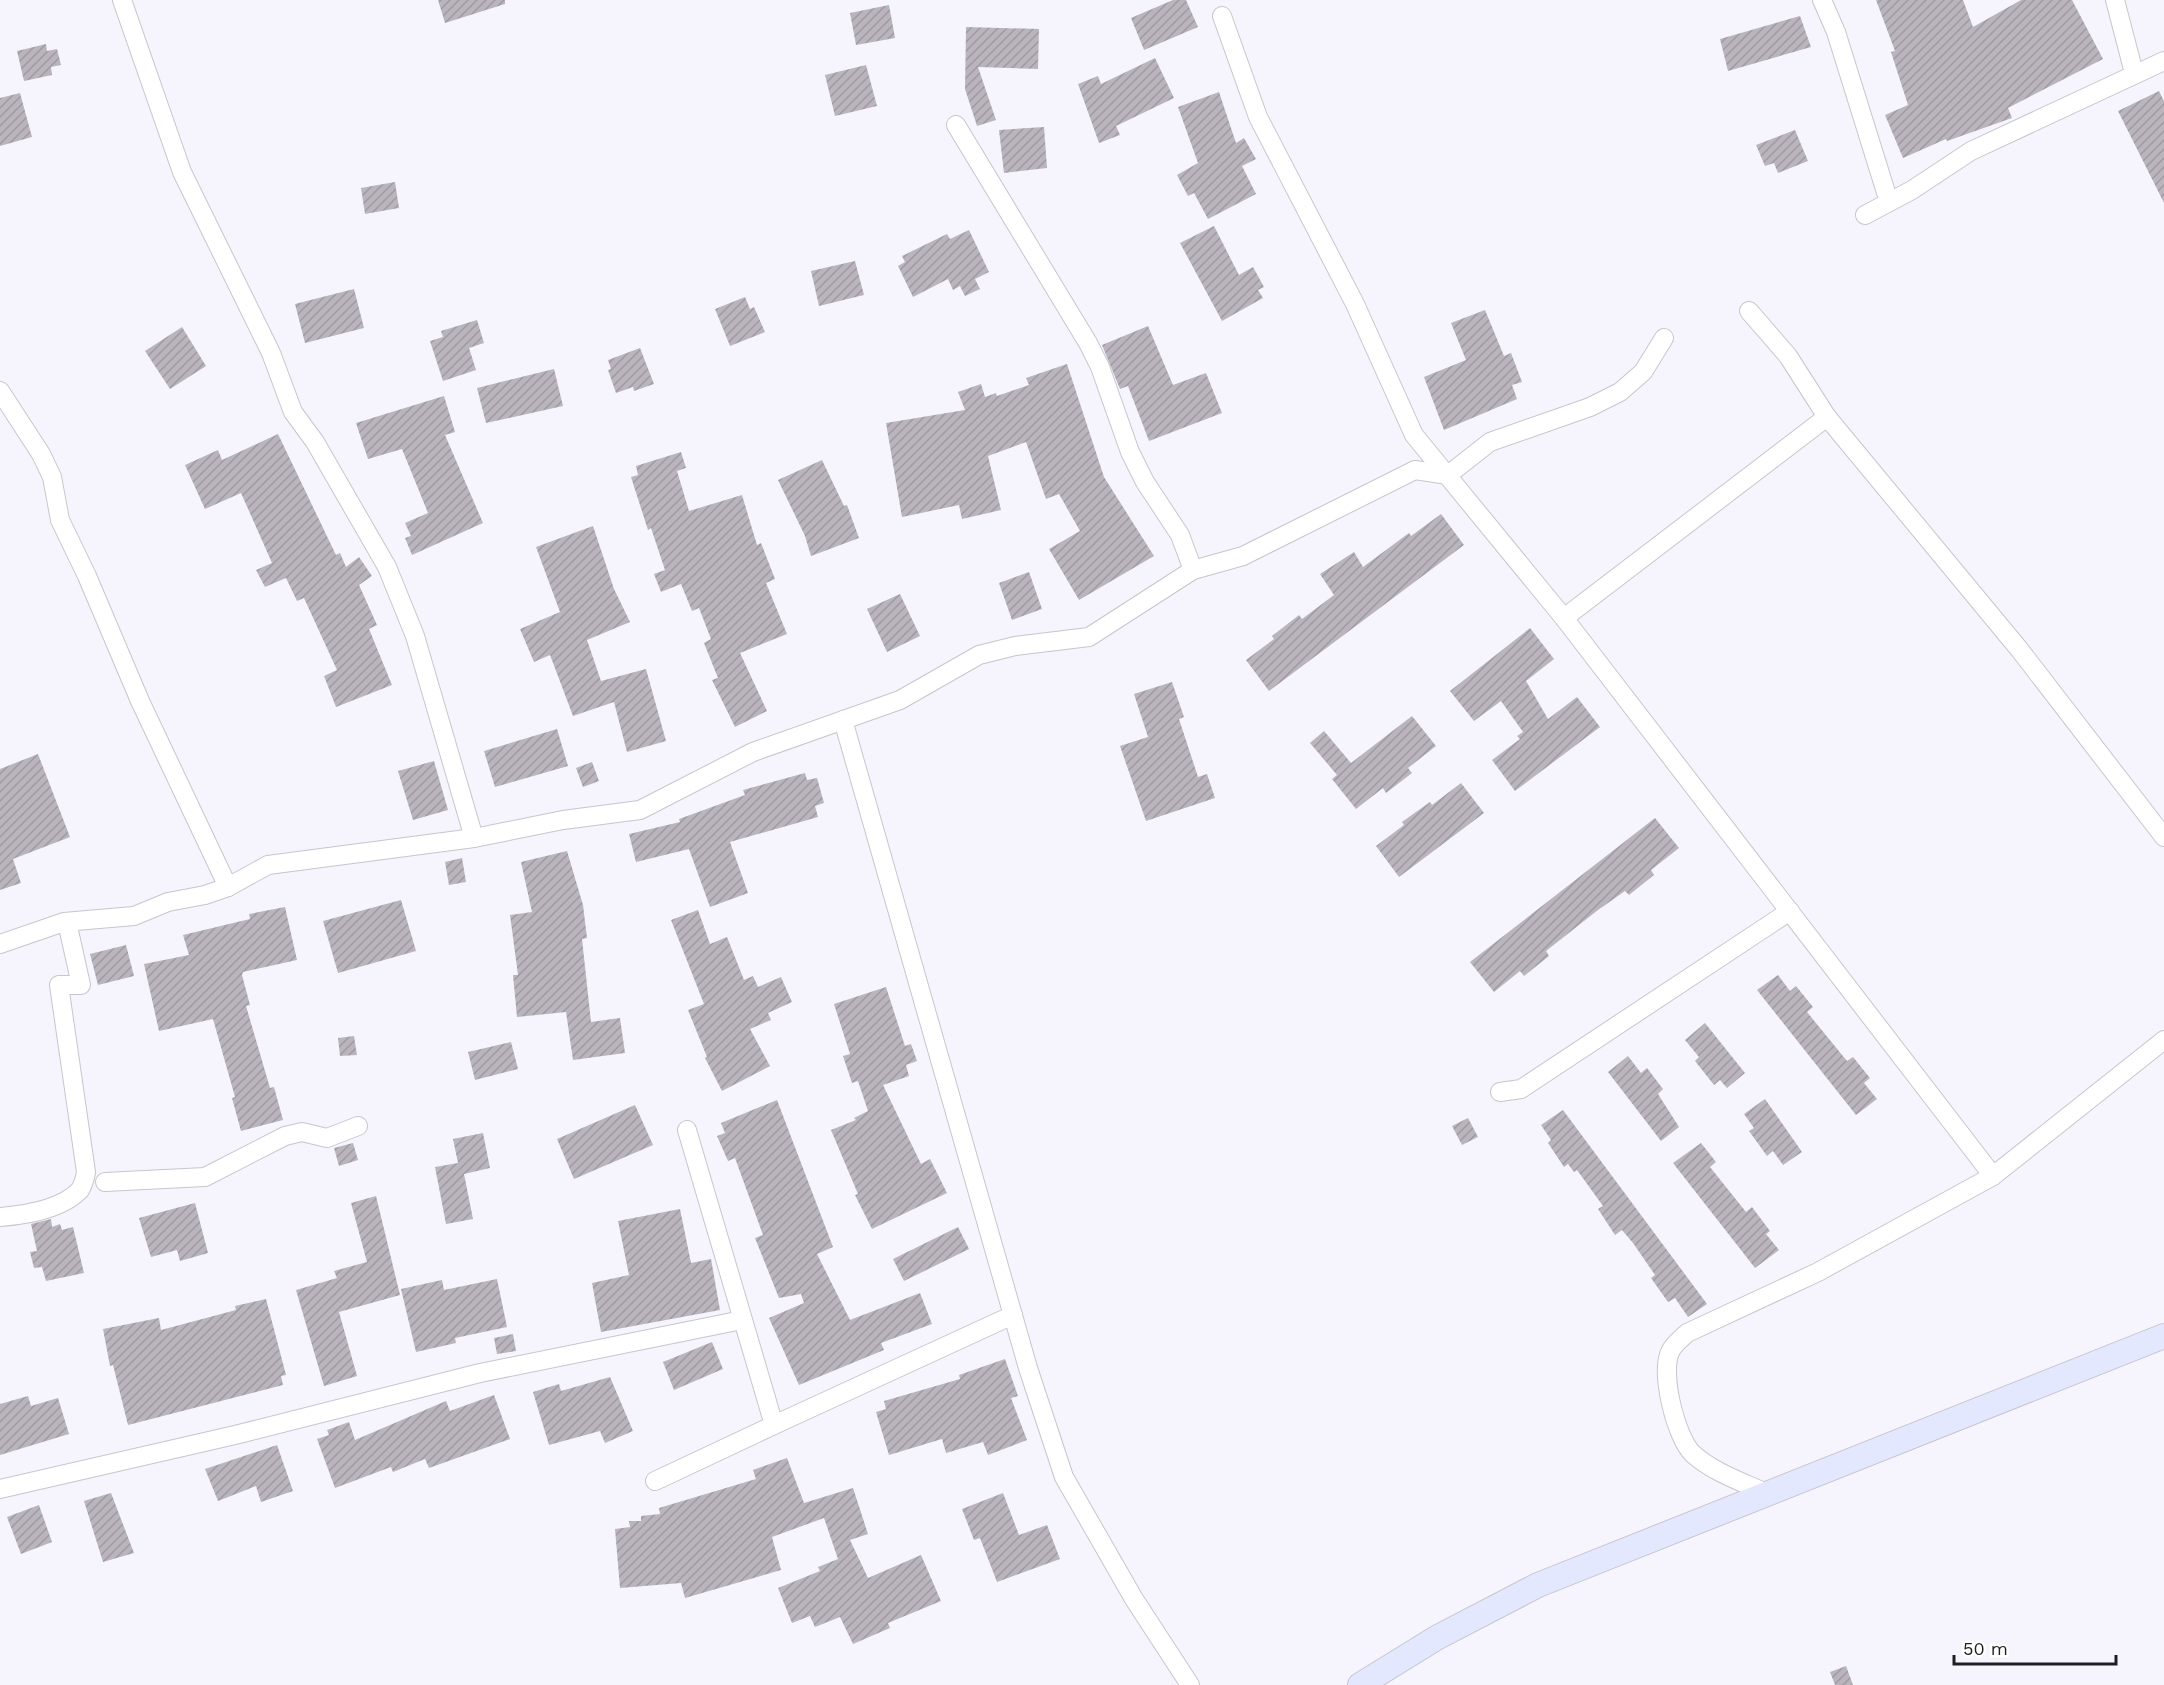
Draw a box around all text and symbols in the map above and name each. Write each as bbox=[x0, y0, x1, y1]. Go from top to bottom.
scale bar bbox=[1954, 1628, 2116, 1666]
text: 50 m bbox=[1963, 1638, 2008, 1659]

